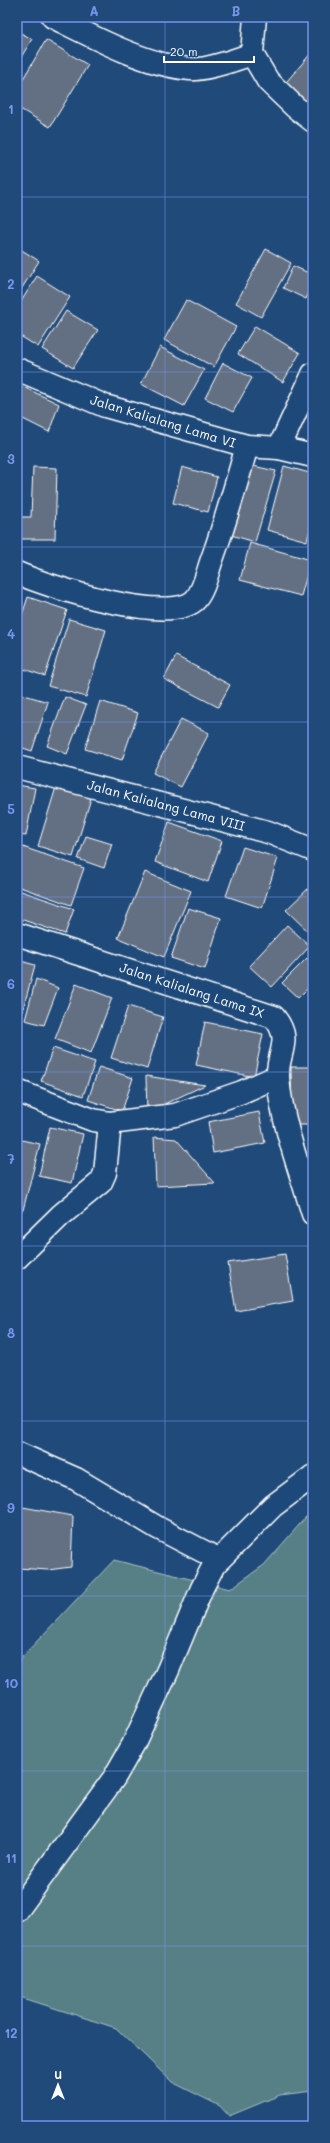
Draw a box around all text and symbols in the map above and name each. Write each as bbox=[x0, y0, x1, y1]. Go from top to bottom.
text: A bbox=[89, 2, 99, 19]
text: B bbox=[232, 2, 241, 19]
scale bar bbox=[164, 38, 254, 64]
text: 20 m bbox=[170, 43, 198, 59]
text: 1 bbox=[8, 100, 14, 117]
text: 2 bbox=[7, 275, 15, 292]
street label: Jalan Kalialang Lama VI bbox=[88, 390, 238, 451]
text: 3 bbox=[7, 450, 15, 467]
text: 4 bbox=[7, 625, 15, 642]
street label: Jalan Kalialang Lama VIII bbox=[85, 775, 247, 834]
text: 5 bbox=[7, 800, 15, 817]
street label: Jalan Kalialang Lama IX bbox=[118, 958, 267, 1021]
text: 6 bbox=[7, 975, 15, 992]
text: 7 bbox=[7, 1150, 15, 1167]
text: 8 bbox=[7, 1324, 15, 1341]
text: 9 bbox=[7, 1499, 15, 1516]
text: 10 bbox=[4, 1674, 18, 1691]
text: 11 bbox=[5, 1849, 17, 1866]
text: 12 bbox=[4, 2024, 18, 2041]
north arrow bbox=[38, 2065, 78, 2105]
text: U bbox=[54, 2067, 62, 2082]

